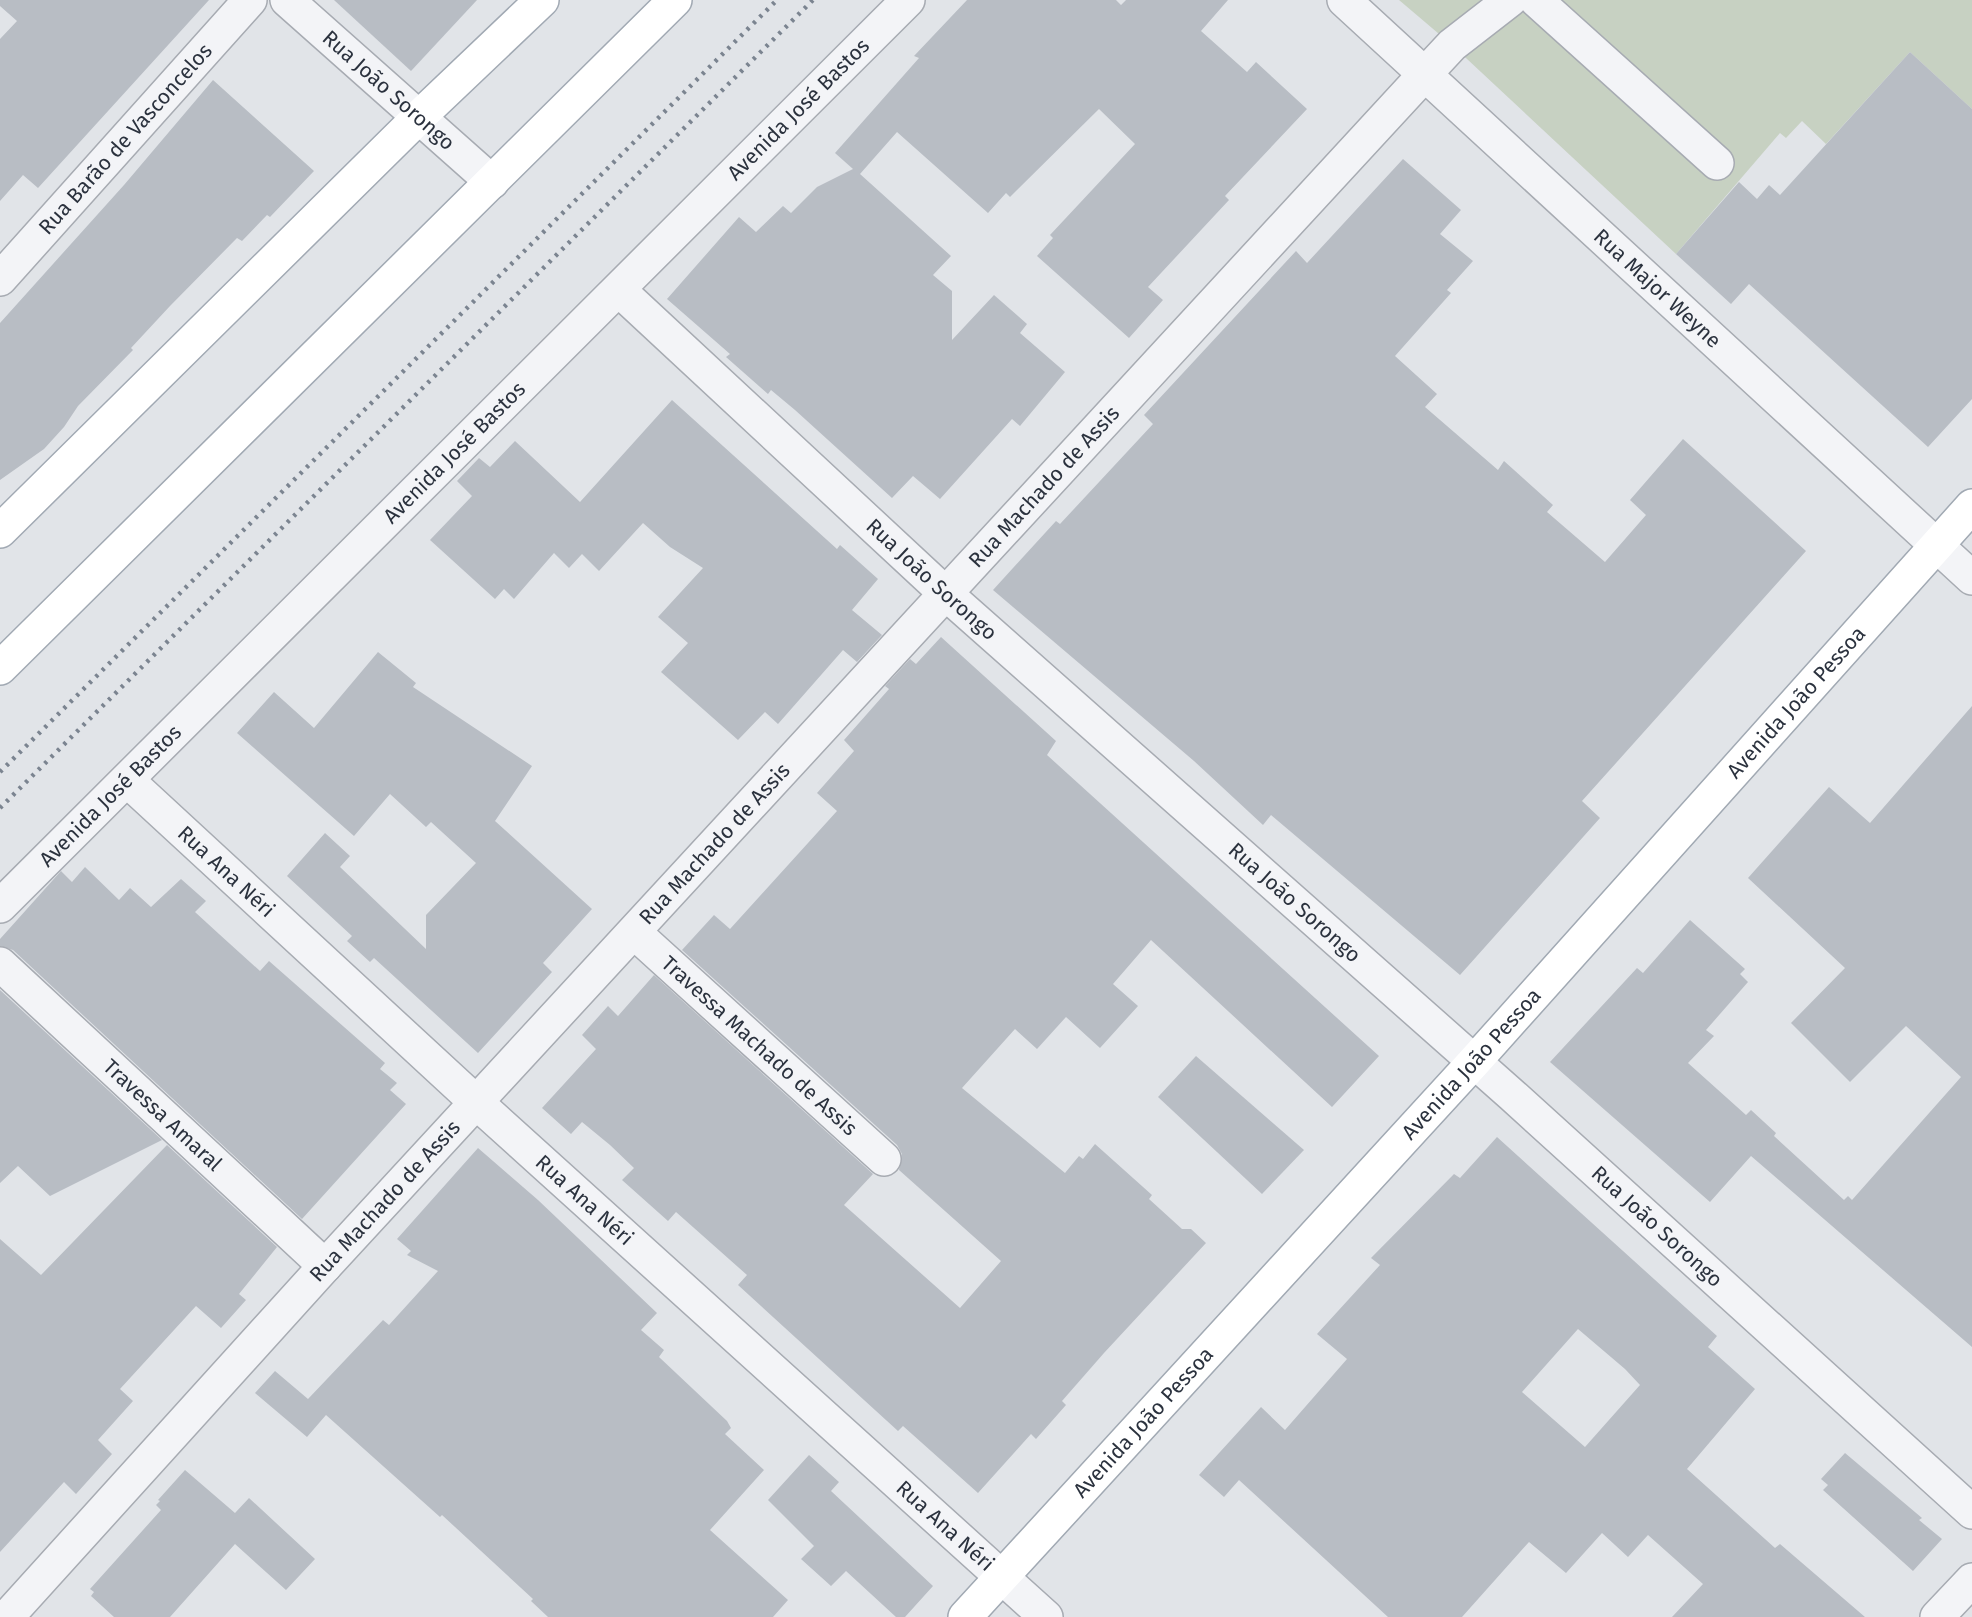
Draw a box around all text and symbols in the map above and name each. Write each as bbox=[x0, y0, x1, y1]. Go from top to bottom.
street label: Rua João Sorongo bbox=[317, 25, 460, 156]
street label: Avenida José Bastos bbox=[722, 33, 875, 186]
street label: Rua Barão de Vasconcelos bbox=[33, 38, 218, 240]
street label: Rua Major Weyne bbox=[1588, 223, 1727, 354]
street label: Avenida José Bastos bbox=[378, 376, 531, 529]
street label: Rua Machado de Assis bbox=[963, 400, 1125, 573]
street label: Rua João Sorongo bbox=[861, 513, 1002, 646]
street label: Avenida João Pessoa bbox=[1721, 621, 1871, 784]
street label: Avenida José Bastos bbox=[34, 719, 187, 872]
street label: Rua Machado de Assis bbox=[634, 757, 796, 930]
street label: Rua Ana Néri bbox=[172, 820, 280, 923]
street label: Rua João Sorongo bbox=[1223, 837, 1366, 968]
street label: Travessa Machado de Assis bbox=[656, 950, 863, 1142]
street label: Avenida João Pessoa bbox=[1396, 983, 1547, 1145]
street label: Travessa Amaral bbox=[98, 1054, 227, 1177]
street label: Rua Machado de Assis bbox=[304, 1115, 466, 1287]
street label: Rua Ana Néri bbox=[530, 1149, 639, 1251]
street label: Rua João Sorongo bbox=[1586, 1160, 1728, 1293]
street label: Avenida João Pessoa bbox=[1068, 1342, 1219, 1503]
street label: Rua Ana Néri bbox=[891, 1475, 999, 1577]

